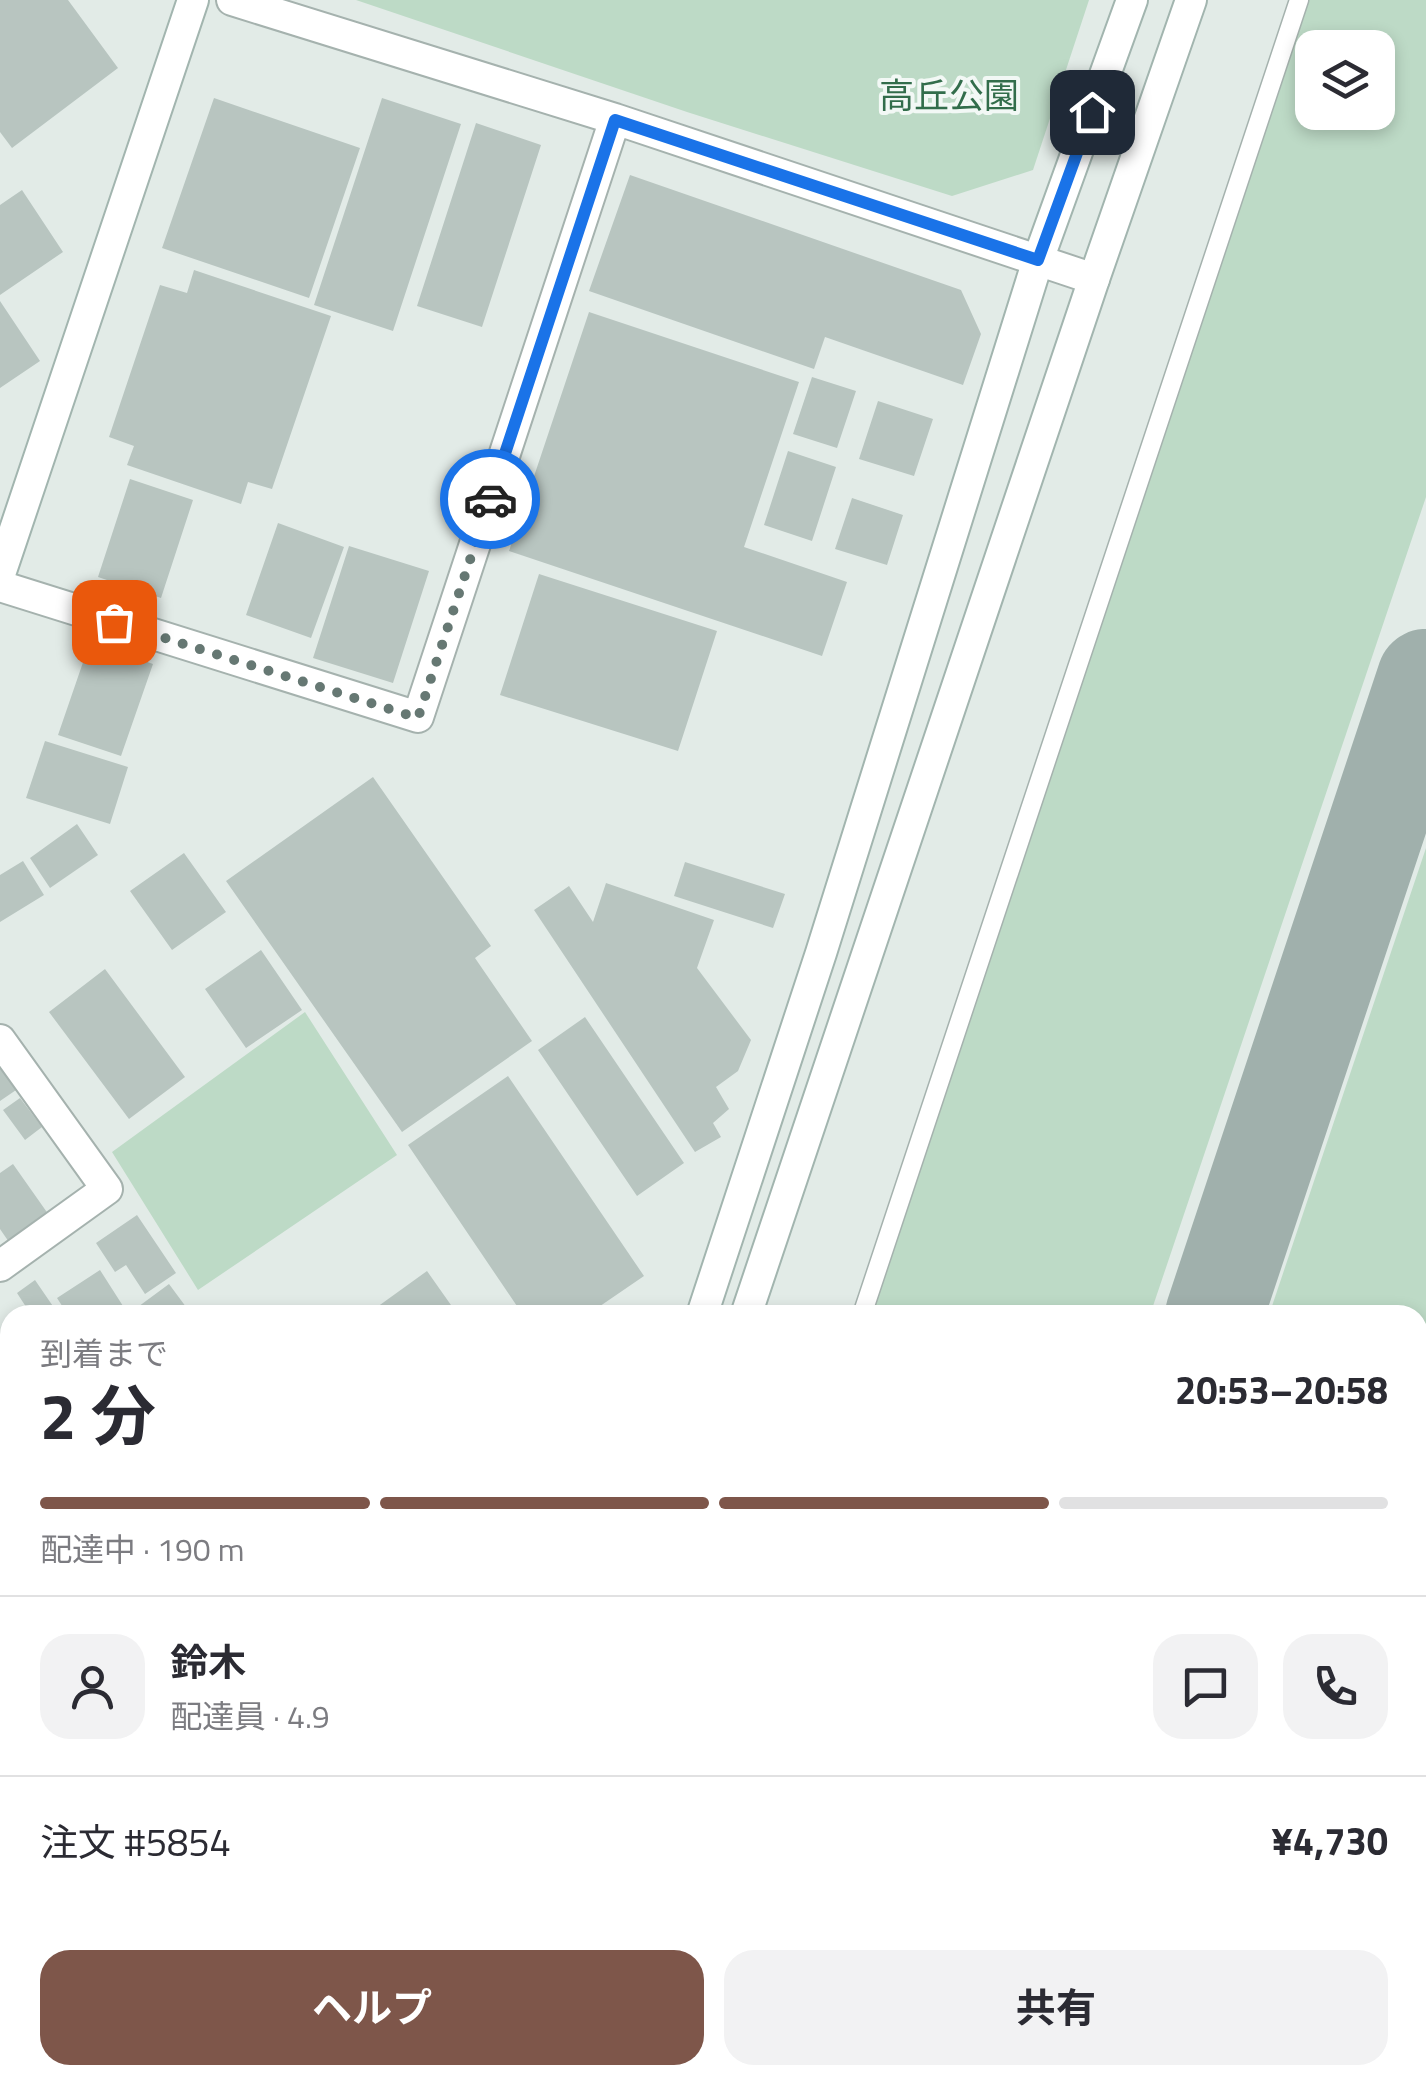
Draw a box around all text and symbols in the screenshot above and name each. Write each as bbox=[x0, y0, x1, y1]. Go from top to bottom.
map controls bbox=[1295, 30, 1395, 130]
button: layers bbox=[1295, 30, 1395, 130]
park label: 高丘公園 bbox=[879, 68, 1019, 122]
pin bbox=[1050, 70, 1135, 155]
icon: home bbox=[1065, 85, 1120, 140]
courier bbox=[440, 449, 540, 549]
icon: car bbox=[463, 472, 518, 527]
pin bbox=[72, 580, 157, 665]
icon: bag bbox=[87, 595, 142, 650]
text: 到着まで bbox=[40, 1329, 168, 1377]
text: 20:53–20:58 bbox=[1175, 1361, 1388, 1419]
text: 2 分 bbox=[40, 1365, 156, 1464]
text: 配達中 · 190 m bbox=[40, 1525, 245, 1573]
text: 鈴木 bbox=[170, 1633, 246, 1691]
button: person bbox=[40, 1634, 145, 1739]
button: chat bbox=[1153, 1634, 1258, 1739]
button: phone bbox=[1283, 1634, 1388, 1739]
text: 配達員 · 4.9 bbox=[170, 1692, 330, 1740]
text: ¥4,730 bbox=[1272, 1812, 1388, 1870]
text: 注文 #5854 bbox=[40, 1813, 231, 1871]
button: ヘルプ bbox=[40, 1950, 704, 2065]
button: 共有 bbox=[724, 1950, 1388, 2065]

